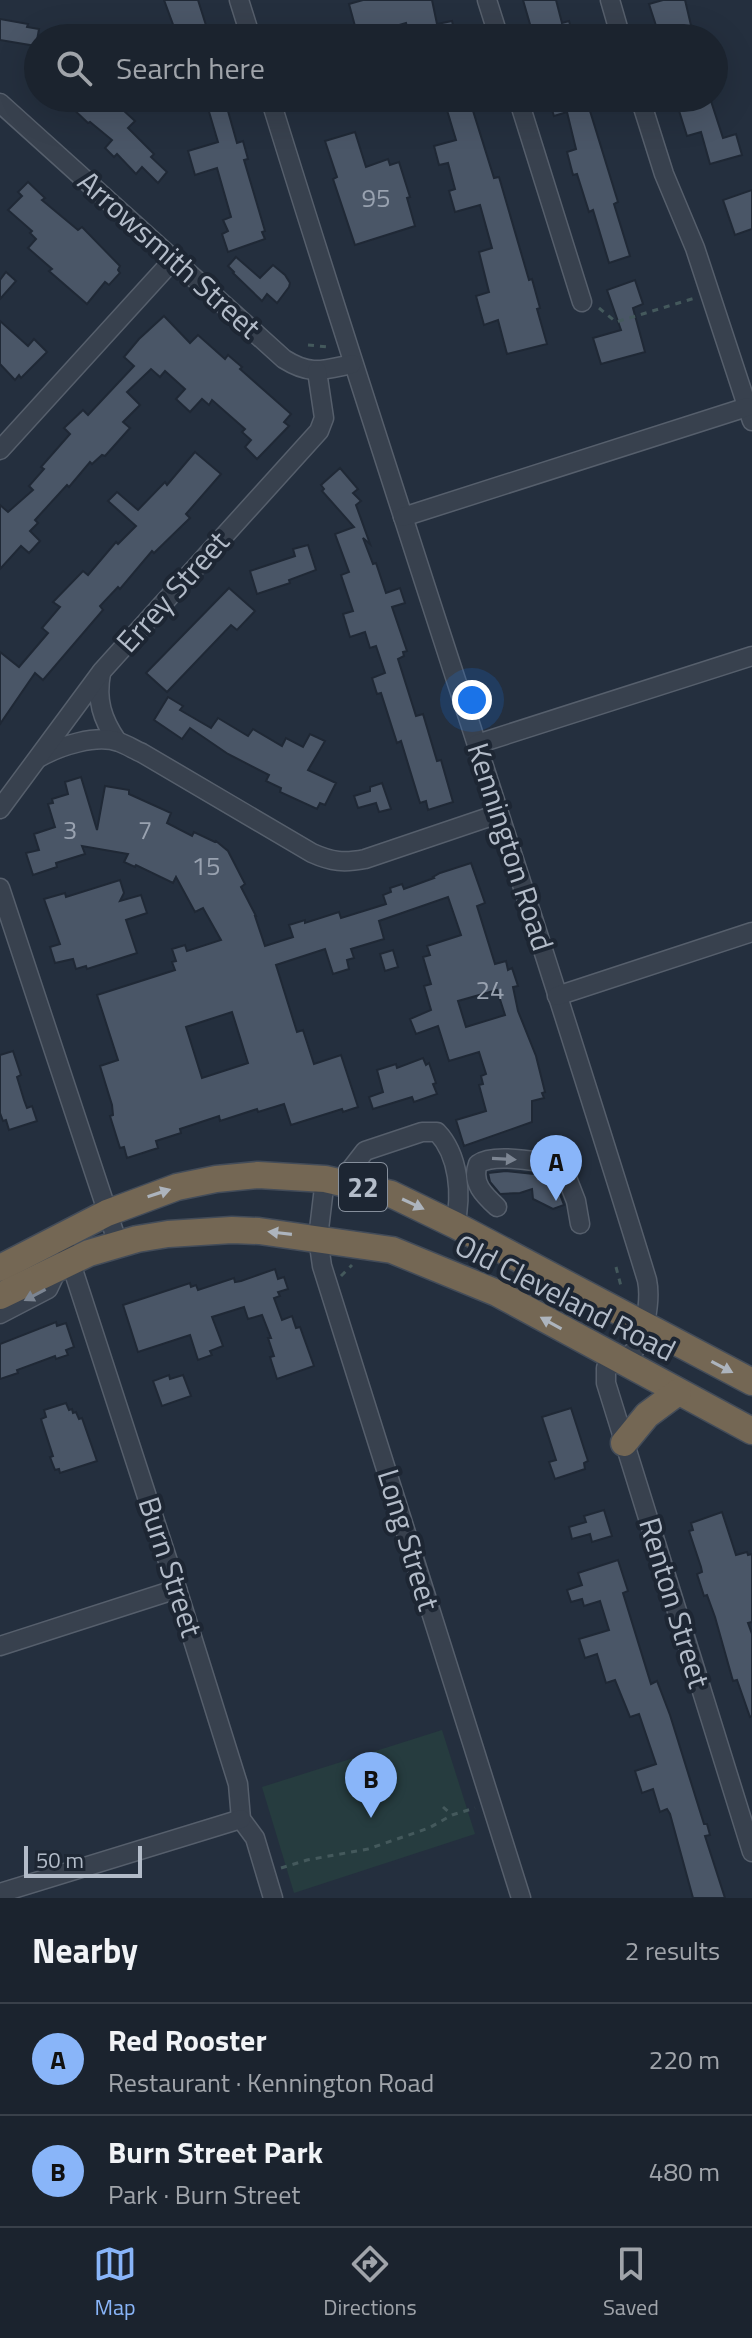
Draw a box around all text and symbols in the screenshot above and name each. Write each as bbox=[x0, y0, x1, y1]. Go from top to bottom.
search box bbox=[24, 24, 728, 112]
text: Search here bbox=[116, 45, 265, 91]
icon: search bbox=[52, 46, 96, 90]
street label: Arrowsmith Street bbox=[68, 159, 272, 350]
house number: 95 bbox=[361, 178, 391, 217]
street label: Errey Street bbox=[105, 520, 240, 663]
your location bbox=[452, 680, 492, 720]
street label: Kennington Road bbox=[456, 737, 566, 957]
house number: 3 bbox=[63, 810, 77, 849]
house number: 7 bbox=[138, 810, 152, 849]
house number: 15 bbox=[191, 846, 221, 885]
house number: 24 bbox=[475, 970, 505, 1009]
pin: A bbox=[530, 1135, 582, 1201]
one-way arrow bbox=[492, 1153, 517, 1166]
road number: 22 bbox=[339, 1163, 387, 1211]
one-way arrow bbox=[147, 1186, 171, 1199]
one-way arrow bbox=[401, 1197, 424, 1211]
street label: Old Cleveland Road bbox=[447, 1222, 684, 1373]
one-way arrow bbox=[267, 1227, 292, 1240]
one-way arrow bbox=[24, 1289, 47, 1302]
one-way arrow bbox=[540, 1316, 562, 1330]
one-way arrow bbox=[711, 1360, 734, 1373]
street label: Long Street bbox=[366, 1463, 452, 1616]
street label: Burn Street bbox=[127, 1491, 215, 1643]
street label: Renton Street bbox=[627, 1512, 723, 1694]
pin: B bbox=[345, 1752, 397, 1818]
scale bar bbox=[24, 1842, 142, 1878]
text: 50 m bbox=[36, 1843, 84, 1877]
text: Nearby bbox=[32, 1924, 138, 1976]
text: 2 results bbox=[625, 1931, 720, 1970]
text: Red Rooster bbox=[108, 2017, 267, 2063]
text: A bbox=[50, 2040, 66, 2079]
text: 220 m bbox=[649, 2040, 720, 2079]
text: Restaurant · Kennington Road bbox=[108, 2063, 434, 2102]
text: Burn Street Park bbox=[108, 2129, 323, 2175]
text: B bbox=[50, 2152, 66, 2191]
text: 480 m bbox=[649, 2152, 720, 2191]
text: Park · Burn Street bbox=[108, 2175, 300, 2214]
tab: Map bbox=[93, 2242, 137, 2324]
tab: Directions bbox=[323, 2242, 417, 2324]
tab: Saved bbox=[603, 2242, 659, 2324]

